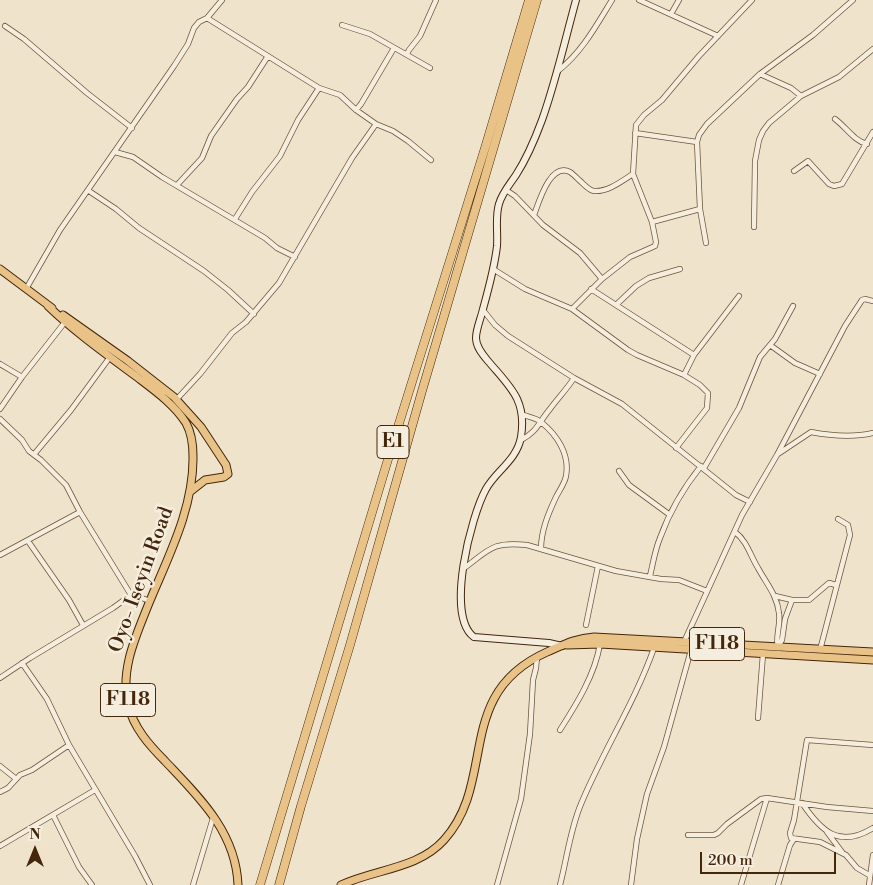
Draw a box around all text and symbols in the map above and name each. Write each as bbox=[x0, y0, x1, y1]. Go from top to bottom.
road number: E1 bbox=[377, 426, 409, 458]
street label: Oyo- Iseyin Road bbox=[105, 504, 179, 656]
road number: F118 bbox=[690, 628, 744, 661]
road number: F118 bbox=[100, 684, 156, 716]
north arrow bbox=[10, 825, 60, 875]
text: N bbox=[29, 826, 41, 844]
scale bar bbox=[703, 842, 839, 874]
text: 200 m bbox=[708, 851, 753, 870]

